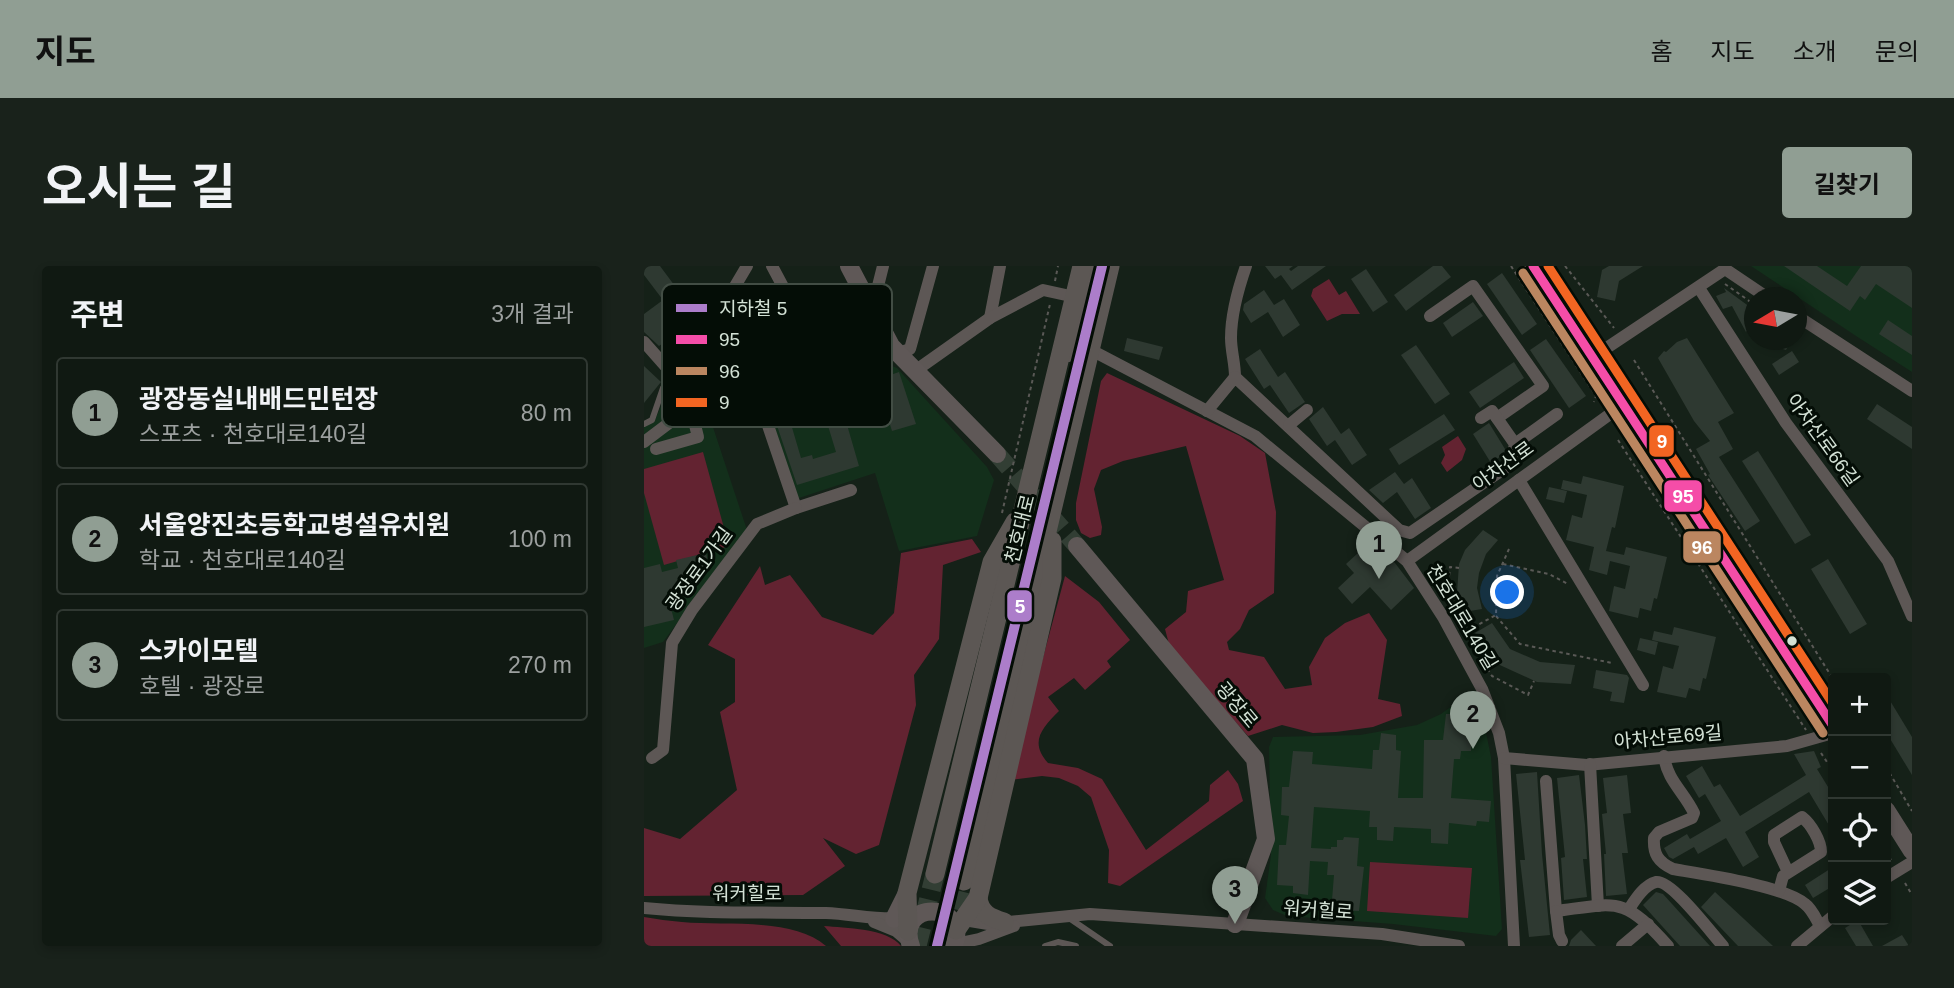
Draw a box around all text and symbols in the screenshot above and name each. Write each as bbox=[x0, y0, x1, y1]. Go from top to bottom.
text: 지도 bbox=[35, 33, 96, 70]
text: 홈 bbox=[1650, 38, 1672, 65]
text: 지도 bbox=[1710, 38, 1755, 65]
text: 소개 bbox=[1793, 38, 1837, 65]
text: 문의 bbox=[1875, 38, 1919, 65]
button: 길찾기 bbox=[1782, 147, 1912, 218]
text: 오시는 길 bbox=[42, 160, 236, 214]
legend bbox=[662, 284, 892, 427]
north arrow bbox=[1744, 287, 1807, 350]
text: 주변 bbox=[70, 298, 125, 331]
text: 지하철 5 bbox=[719, 298, 787, 319]
text: 3개 결과 bbox=[491, 301, 574, 327]
text: 95 bbox=[719, 329, 740, 350]
text: 96 bbox=[719, 361, 740, 382]
text: 광장동실내배드민턴장 bbox=[139, 384, 378, 414]
street label: 아차산로66길 bbox=[1783, 390, 1863, 490]
text: 9 bbox=[719, 392, 730, 413]
text: 1 bbox=[89, 400, 101, 426]
text: 80 m bbox=[521, 400, 572, 426]
text: 스포츠 · 천호대로140길 bbox=[139, 421, 367, 447]
line badge: 9 bbox=[1648, 424, 1675, 458]
text: 9 bbox=[1657, 431, 1667, 452]
street label: 아차산로 bbox=[1469, 437, 1537, 495]
line badge: 95 bbox=[1663, 479, 1703, 513]
text: 95 bbox=[1672, 486, 1694, 507]
street label: 천호대로 bbox=[1001, 493, 1039, 565]
text: 서울양진초등학교병설유치원 bbox=[139, 510, 450, 540]
pin: 1 bbox=[1356, 521, 1402, 579]
street label: 광장로1가길 bbox=[662, 523, 736, 615]
text: 2 bbox=[89, 526, 101, 552]
text: 100 m bbox=[508, 526, 572, 552]
line badge: 96 bbox=[1682, 530, 1722, 564]
text: 96 bbox=[1691, 537, 1713, 558]
text: 학교 · 천호대로140길 bbox=[139, 547, 346, 573]
street label: 천호대로140길 bbox=[1422, 561, 1502, 673]
your location bbox=[1490, 575, 1524, 609]
line badge: 5 bbox=[1006, 589, 1033, 623]
text: 5 bbox=[1015, 596, 1026, 617]
unlabelled marker bbox=[1785, 634, 1799, 648]
text: 스카이모텔 bbox=[139, 636, 259, 666]
text: 3 bbox=[89, 652, 101, 678]
text: 270 m bbox=[508, 652, 572, 678]
text: 호텔 · 광장로 bbox=[139, 673, 265, 699]
map controls bbox=[1828, 673, 1891, 925]
button: + bbox=[1828, 673, 1891, 736]
street label: 광장로 bbox=[1212, 678, 1262, 732]
pin: 2 bbox=[1450, 691, 1496, 749]
street label: 아차산로69길 bbox=[1613, 722, 1723, 752]
button: − bbox=[1828, 736, 1891, 799]
button: locate bbox=[1828, 799, 1891, 862]
button: layers bbox=[1828, 862, 1891, 925]
pin: 3 bbox=[1212, 866, 1258, 924]
street label: 워커힐로 bbox=[712, 883, 782, 904]
street label: 워커힐로 bbox=[1282, 897, 1354, 923]

